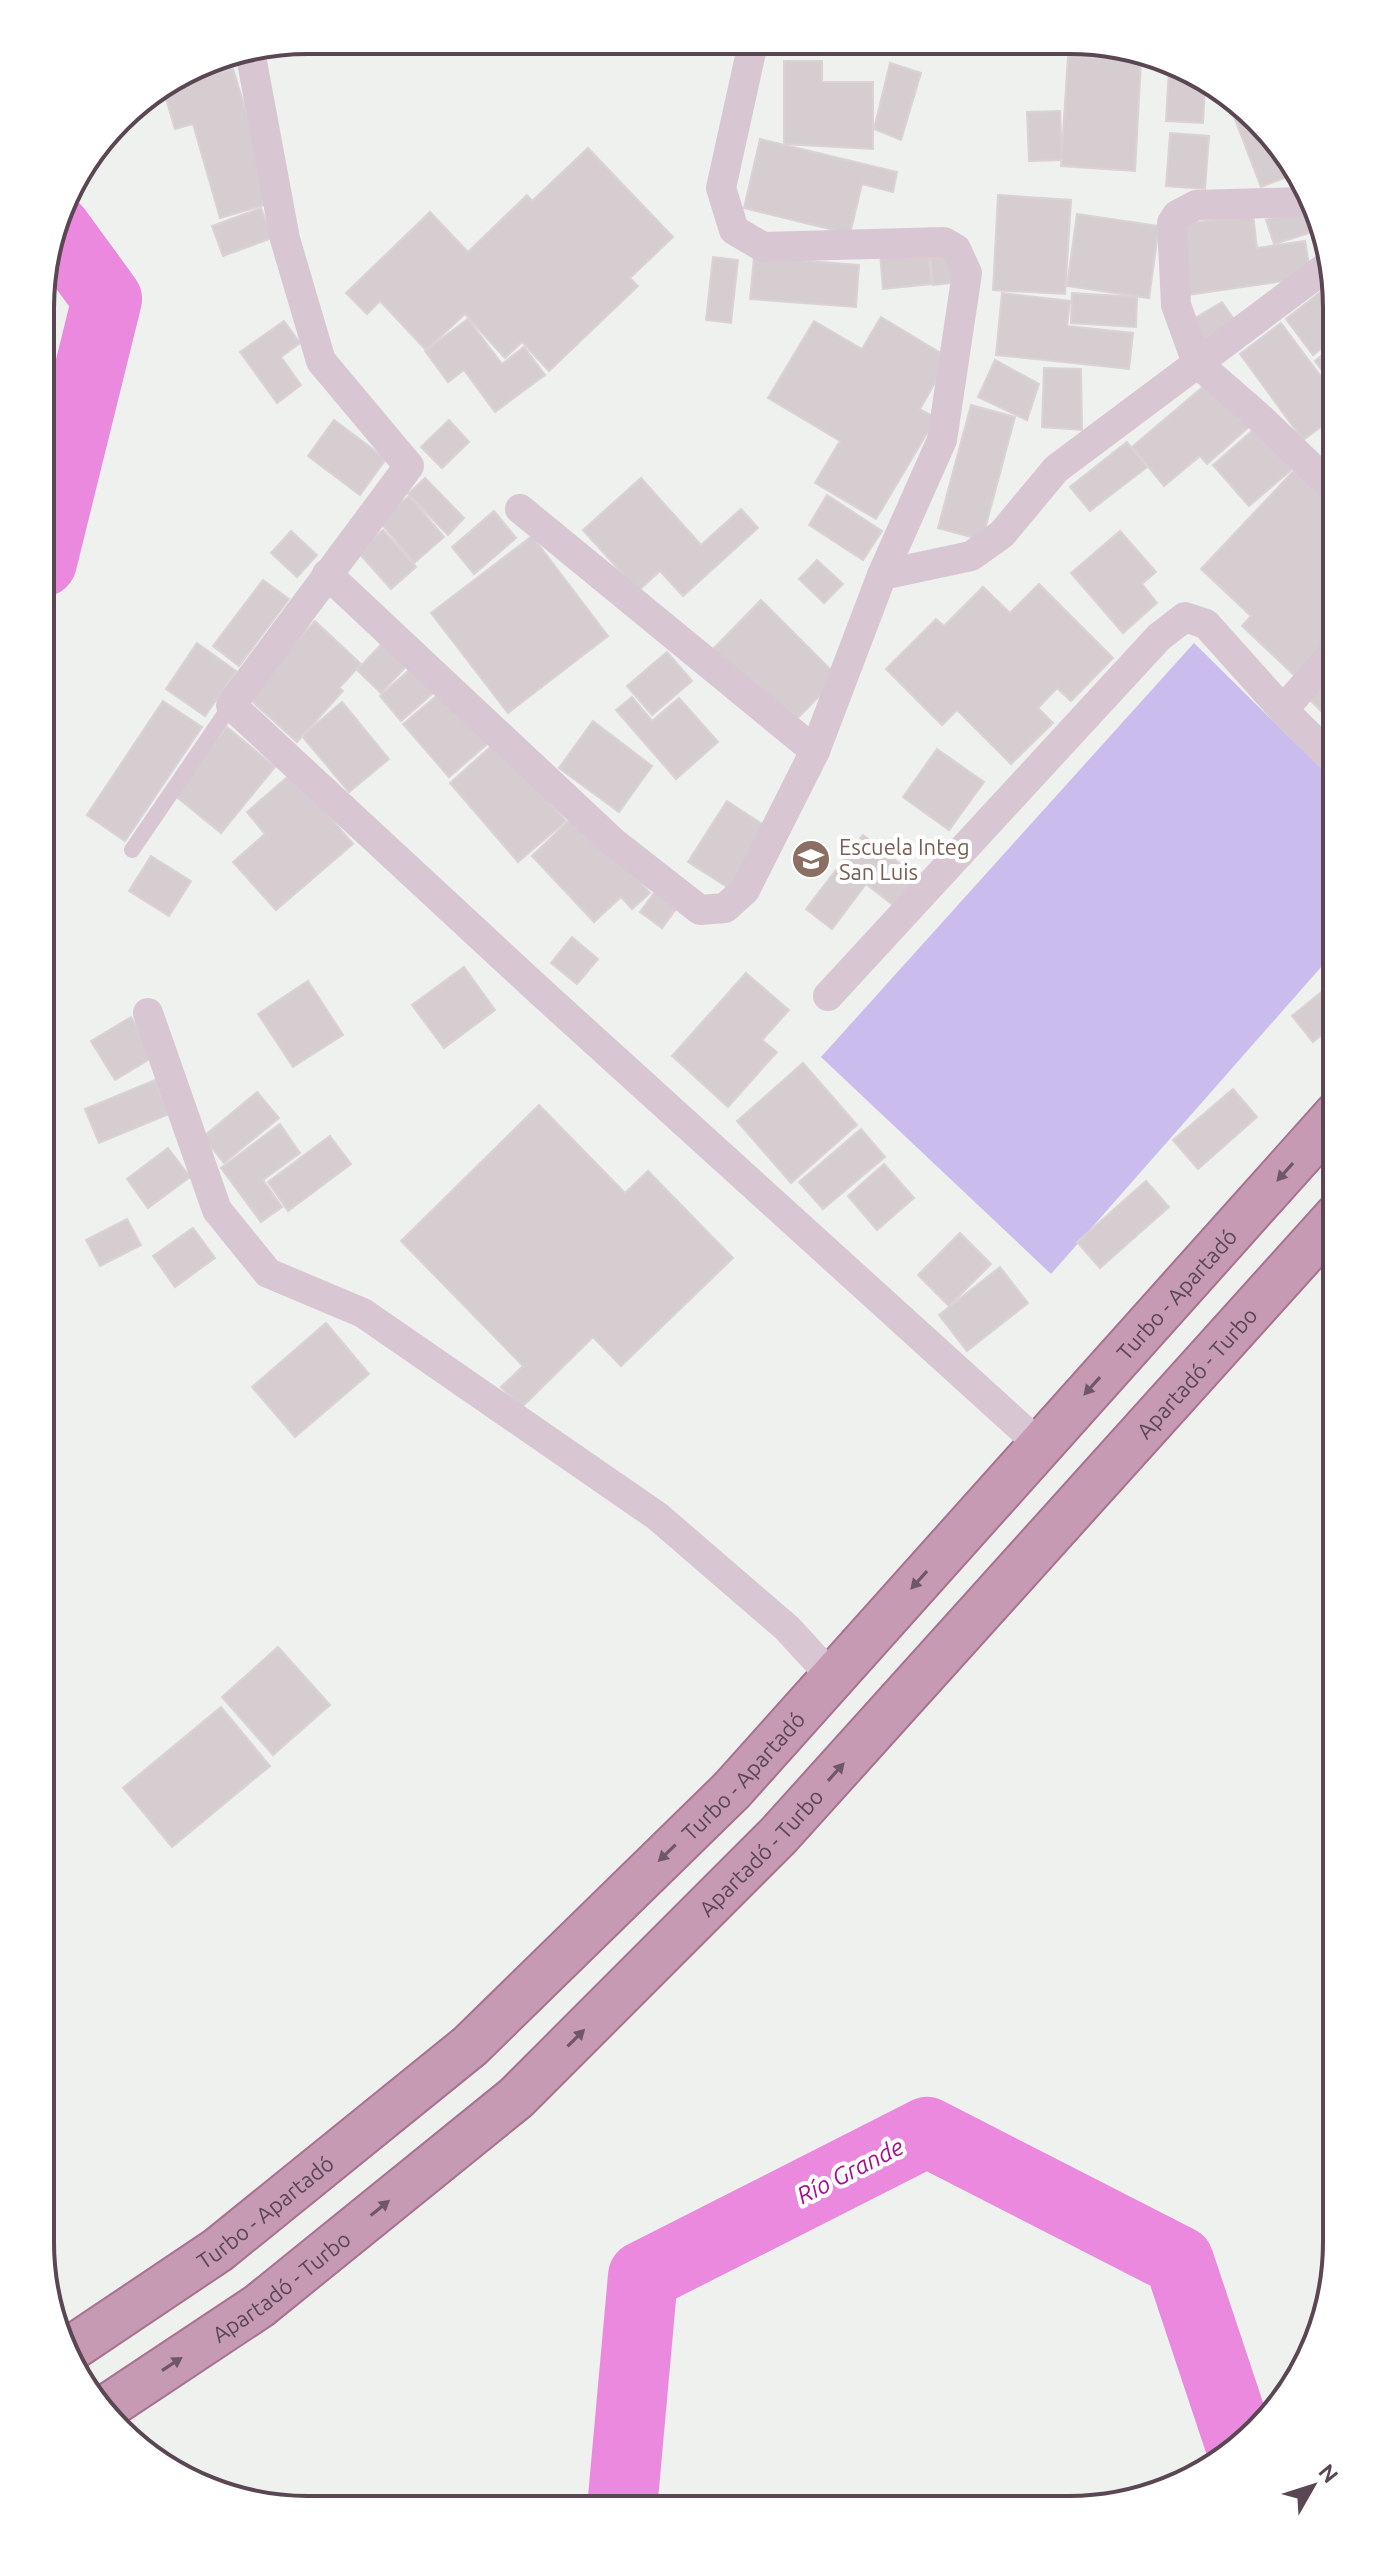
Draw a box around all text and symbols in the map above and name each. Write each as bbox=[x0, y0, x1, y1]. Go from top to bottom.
place label: Escuela Integ San Luis bbox=[839, 834, 970, 884]
school or university icon: Escuela Integ San Luis bbox=[790, 838, 832, 880]
one-way arrow bbox=[1276, 1162, 1294, 1181]
street label: Turbo - Apartadó bbox=[1111, 1223, 1241, 1364]
street label: Apartadó - Turbo bbox=[1131, 1302, 1261, 1443]
one-way arrow bbox=[1084, 1377, 1102, 1396]
one-way arrow bbox=[910, 1570, 928, 1589]
street label: Turbo - Apartadó bbox=[676, 1706, 809, 1845]
one-way arrow bbox=[827, 1763, 845, 1782]
street label: Apartadó - Turbo bbox=[693, 1783, 827, 1921]
one-way arrow bbox=[658, 1844, 677, 1862]
one-way arrow bbox=[566, 2029, 585, 2048]
water label: Río Grande bbox=[792, 2133, 908, 2209]
street label: Turbo - Apartadó bbox=[192, 2150, 338, 2273]
one-way arrow bbox=[370, 2200, 390, 2217]
street label: Apartadó - Turbo bbox=[207, 2225, 355, 2346]
one-way arrow bbox=[161, 2356, 182, 2371]
north arrow bbox=[1273, 2446, 1353, 2526]
text: N bbox=[1314, 2459, 1344, 2487]

